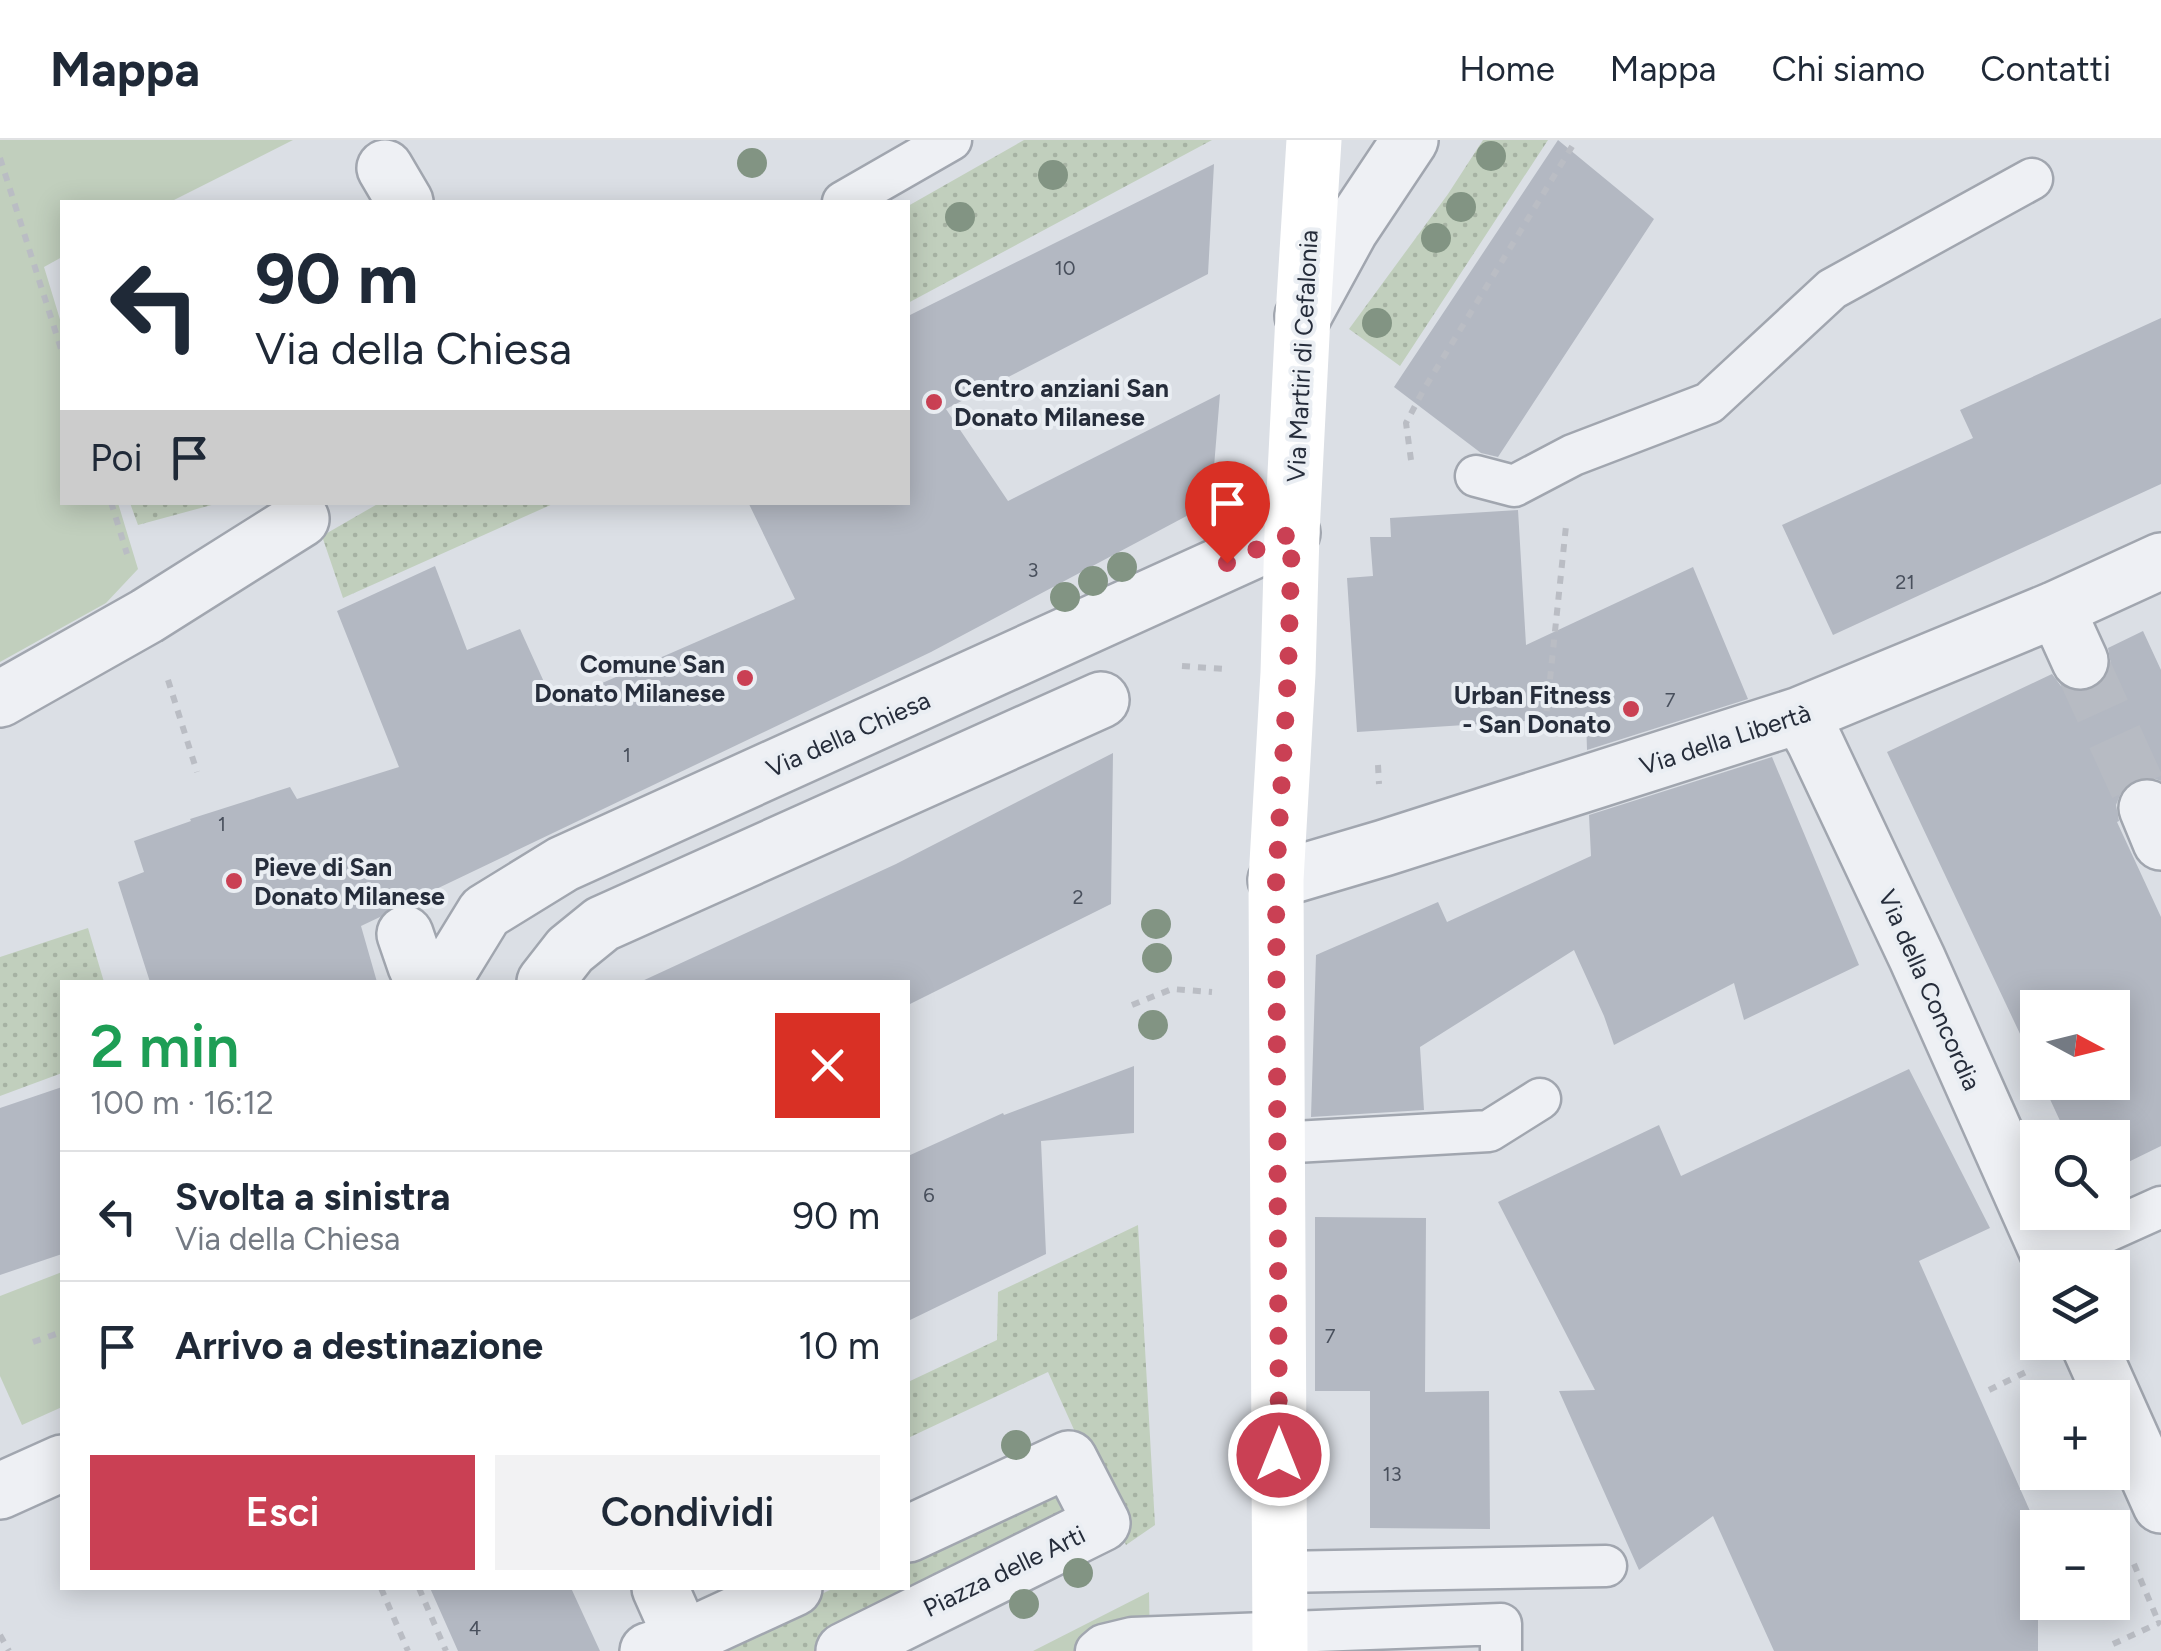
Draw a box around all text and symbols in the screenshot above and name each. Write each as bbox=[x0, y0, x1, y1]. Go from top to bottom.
text: Mappa bbox=[50, 40, 200, 98]
text: Home bbox=[1459, 48, 1555, 90]
text: Mappa bbox=[1610, 48, 1716, 90]
text: Chi siamo bbox=[1771, 48, 1925, 90]
text: Contatti bbox=[1980, 48, 2111, 90]
street label: Via Martiri di Cefalonia bbox=[1280, 229, 1324, 483]
text: 90 m bbox=[255, 236, 419, 321]
icon: left bbox=[90, 240, 220, 370]
house number: 10 bbox=[1054, 256, 1076, 280]
text: Via della Chiesa bbox=[255, 321, 572, 375]
place label: Centro anziani San Donato Milanese bbox=[954, 373, 1169, 432]
marker: Centro anziani San Donato Milanese bbox=[923, 391, 945, 413]
icon: arrive bbox=[162, 430, 217, 485]
text: Poi bbox=[90, 435, 142, 481]
pin bbox=[1185, 461, 1270, 564]
icon: arrive bbox=[1200, 476, 1255, 531]
house number: 3 bbox=[1028, 558, 1038, 582]
house number: 21 bbox=[1895, 570, 1915, 594]
place label: Comune San Donato Milanese bbox=[534, 649, 725, 708]
marker: Comune San Donato Milanese bbox=[734, 667, 756, 689]
place label: Urban Fitness - San Donato bbox=[1454, 680, 1611, 739]
street label: Via della Chiesa bbox=[761, 684, 935, 784]
house number: 7 bbox=[1665, 688, 1676, 712]
street label: Via della Libertà bbox=[1636, 697, 1814, 781]
marker: Urban Fitness - San Donato bbox=[1620, 698, 1642, 720]
house number: 1 bbox=[623, 743, 631, 767]
house number: 1 bbox=[218, 812, 226, 836]
place label: Pieve di San Donato Milanese bbox=[254, 852, 445, 911]
marker: Pieve di San Donato Milanese bbox=[223, 870, 245, 892]
house number: 2 bbox=[1072, 885, 1084, 909]
street label: Via della Concordia bbox=[1872, 885, 1988, 1095]
north arrow bbox=[2020, 990, 2130, 1100]
map controls bbox=[2020, 990, 2130, 1620]
text: 2 min bbox=[90, 1010, 239, 1082]
button: close bbox=[775, 1013, 880, 1118]
text: 100 m · 16:12 bbox=[90, 1084, 274, 1122]
button: search bbox=[2020, 1120, 2130, 1230]
text: Svolta a sinistra bbox=[175, 1174, 450, 1220]
house number: 6 bbox=[923, 1183, 935, 1207]
icon: left bbox=[90, 1189, 145, 1244]
text: 90 m bbox=[792, 1193, 880, 1239]
text: Via della Chiesa bbox=[175, 1220, 400, 1258]
button: layers bbox=[2020, 1250, 2130, 1360]
icon: arrive bbox=[90, 1319, 145, 1374]
text: Arrivo a destinazione bbox=[175, 1323, 543, 1369]
text: 10 m bbox=[798, 1323, 880, 1369]
house number: 7 bbox=[1325, 1324, 1336, 1348]
button: + bbox=[2020, 1380, 2130, 1490]
position arrow bbox=[1227, 1403, 1331, 1507]
button: Esci bbox=[90, 1455, 475, 1570]
button: Condividi bbox=[495, 1455, 880, 1570]
house number: 13 bbox=[1382, 1462, 1402, 1486]
button: − bbox=[2020, 1510, 2130, 1620]
street label: Piazza delle Arti bbox=[918, 1519, 1090, 1623]
house number: 4 bbox=[469, 1616, 481, 1640]

